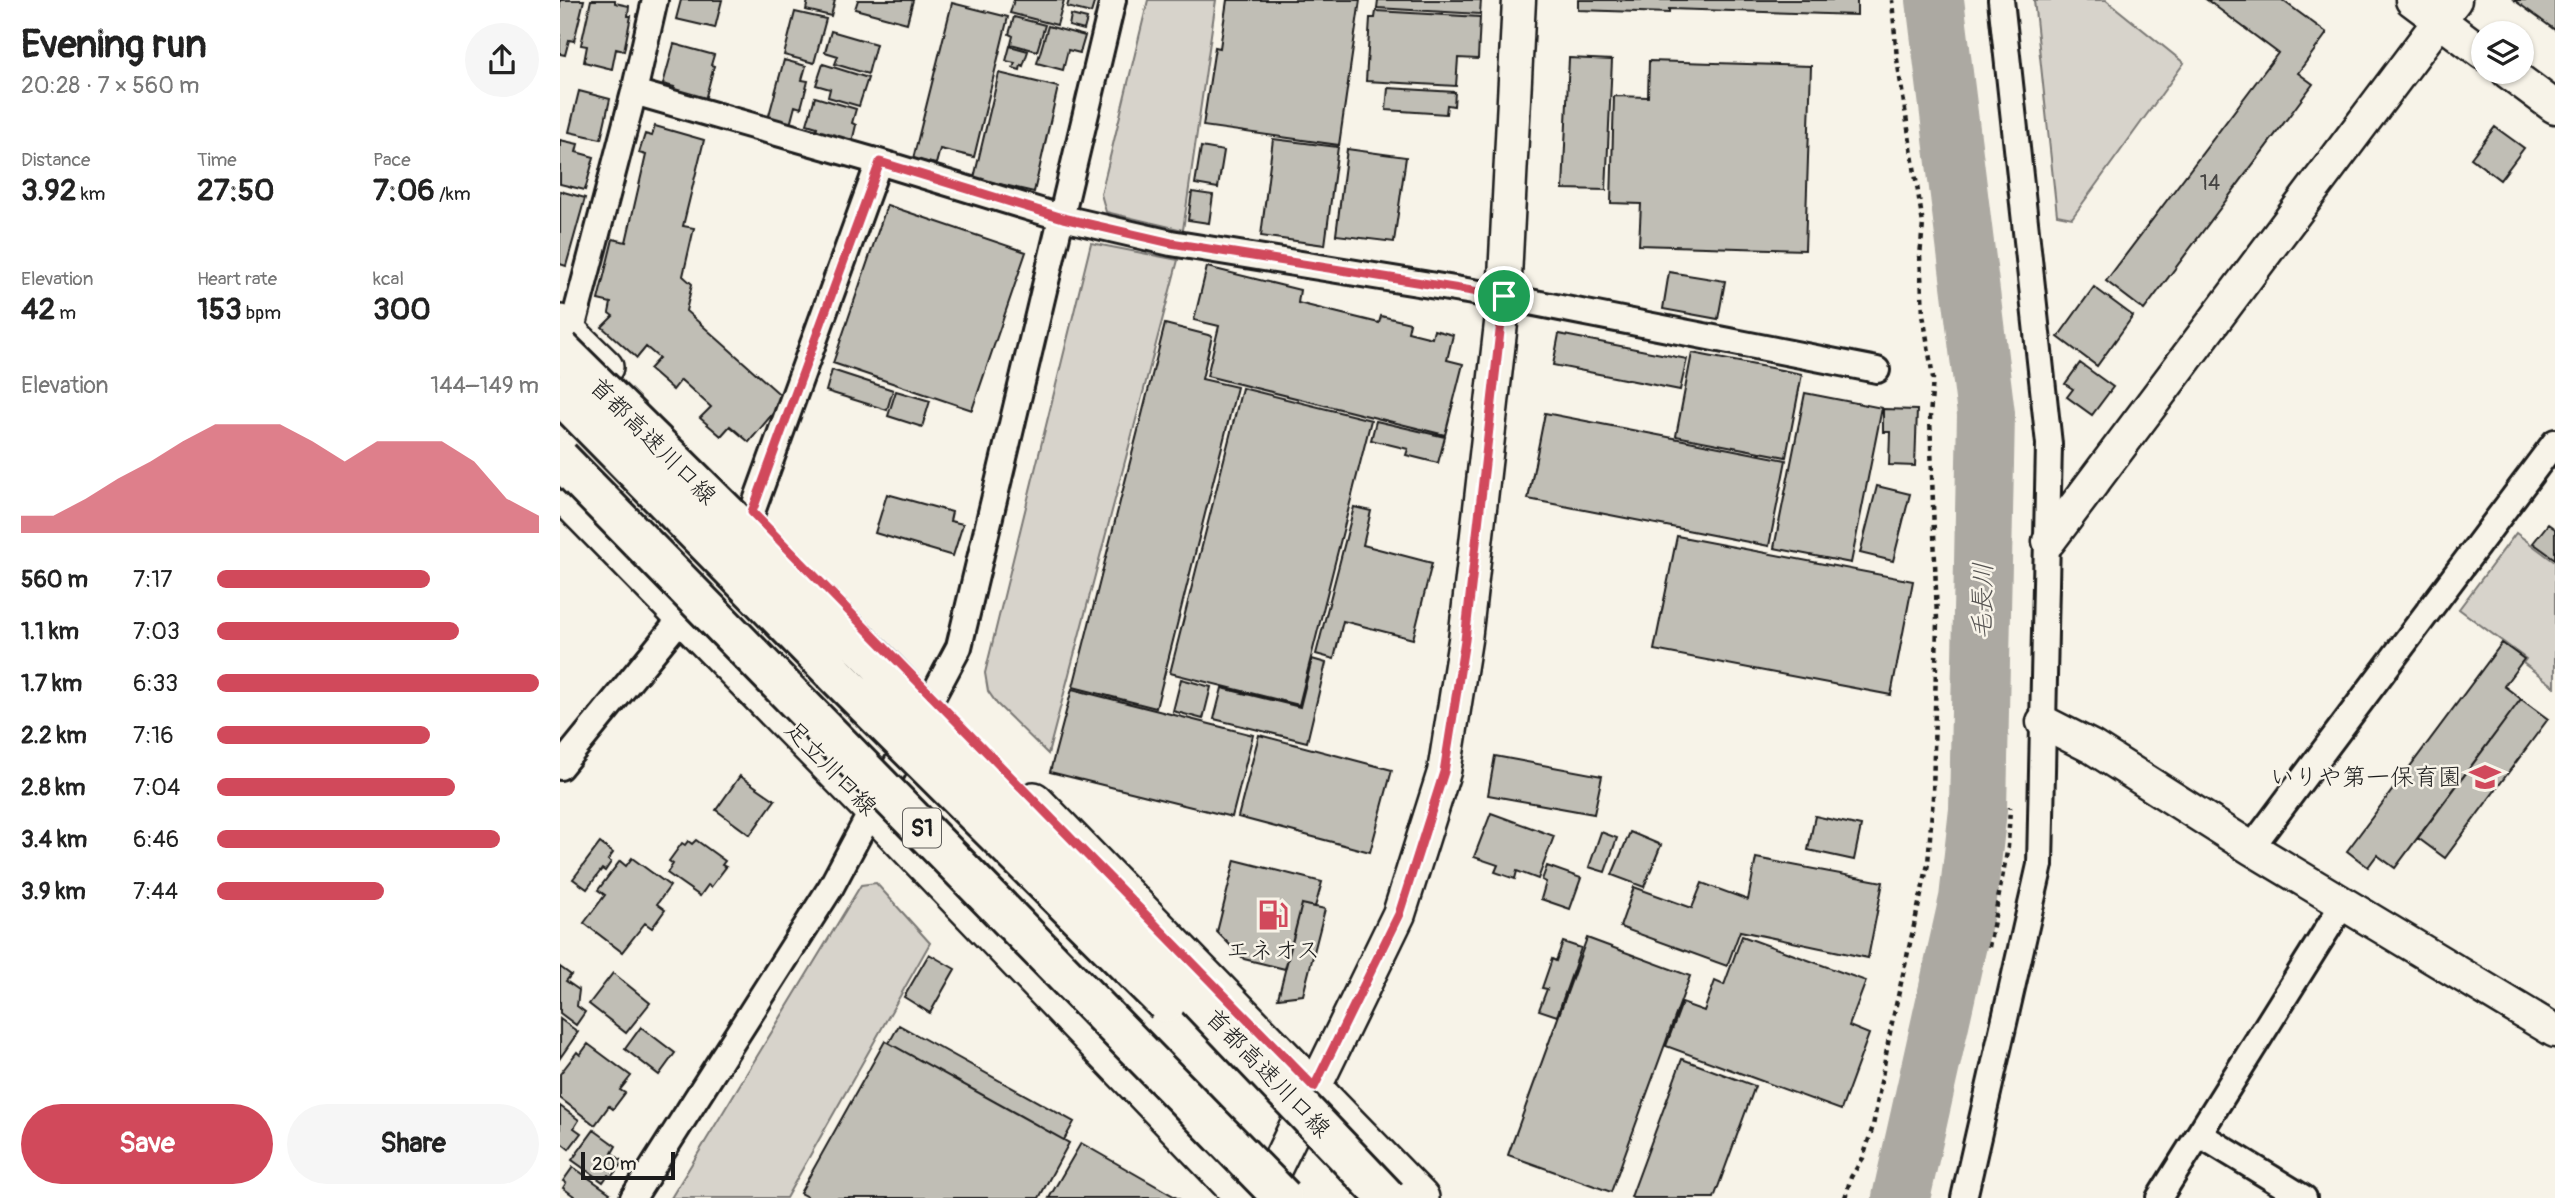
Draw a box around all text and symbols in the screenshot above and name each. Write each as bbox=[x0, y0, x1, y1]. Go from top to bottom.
text: Evening run bbox=[21, 21, 207, 69]
map controls bbox=[2471, 21, 2534, 84]
button: layers bbox=[2471, 21, 2534, 84]
button: share bbox=[465, 23, 539, 97]
text: 20:28 · 7 × 560 m bbox=[21, 71, 199, 100]
text: Distance bbox=[21, 148, 90, 172]
text: Time bbox=[197, 148, 237, 172]
text: Pace bbox=[373, 148, 411, 172]
house number: 14 bbox=[2200, 170, 2220, 197]
text: 3.92 bbox=[21, 172, 77, 209]
text: 27:50 bbox=[197, 172, 274, 209]
text: 7:06 bbox=[373, 172, 435, 209]
text: km bbox=[77, 182, 105, 206]
text: /km bbox=[435, 182, 471, 206]
pin bbox=[1474, 266, 1534, 326]
text: Elevation bbox=[21, 267, 93, 291]
text: Heart rate bbox=[197, 267, 277, 291]
text: kcal bbox=[373, 267, 404, 291]
icon: arrive bbox=[1485, 277, 1523, 315]
text: 42 bbox=[21, 291, 55, 328]
text: 153 bbox=[197, 291, 242, 328]
text: 300 bbox=[373, 291, 431, 328]
text: m bbox=[55, 301, 76, 325]
text: bpm bbox=[242, 301, 281, 325]
text: Elevation bbox=[21, 371, 109, 400]
text: 144–149 m bbox=[430, 371, 539, 400]
street label: 首都高速川口線 bbox=[583, 372, 722, 511]
water label: 毛長川 bbox=[1966, 562, 2000, 640]
text: 560 m bbox=[21, 565, 88, 594]
text: 7:17 bbox=[133, 565, 172, 594]
text: 1.1 km bbox=[21, 617, 79, 646]
text: 7:03 bbox=[133, 617, 180, 646]
text: 1.7 km bbox=[21, 669, 82, 698]
text: 6:33 bbox=[133, 669, 178, 698]
street label: 足立川口線 bbox=[779, 715, 883, 822]
text: 2.2 km bbox=[21, 721, 87, 750]
text: 7:16 bbox=[133, 721, 174, 750]
school or university icon: いりや第一保育園 bbox=[2468, 760, 2502, 794]
place label: いりや第一保育園 bbox=[2270, 763, 2462, 792]
text: 2.8 km bbox=[21, 773, 86, 802]
text: 7:04 bbox=[133, 773, 180, 802]
road number: S1 bbox=[903, 808, 941, 848]
text: 3.4 km bbox=[21, 825, 87, 854]
text: 6:46 bbox=[133, 825, 179, 854]
text: 3.9 km bbox=[21, 877, 86, 906]
text: 7:44 bbox=[133, 877, 178, 906]
fuel station icon: エネオス bbox=[1256, 898, 1290, 932]
place label: エネオス bbox=[1226, 936, 1320, 965]
street label: 首都高速川口線 bbox=[1199, 1003, 1336, 1144]
button: Save bbox=[21, 1104, 273, 1184]
button: Share bbox=[287, 1104, 539, 1184]
scale bar bbox=[581, 1149, 676, 1181]
text: 20 m bbox=[592, 1152, 637, 1176]

